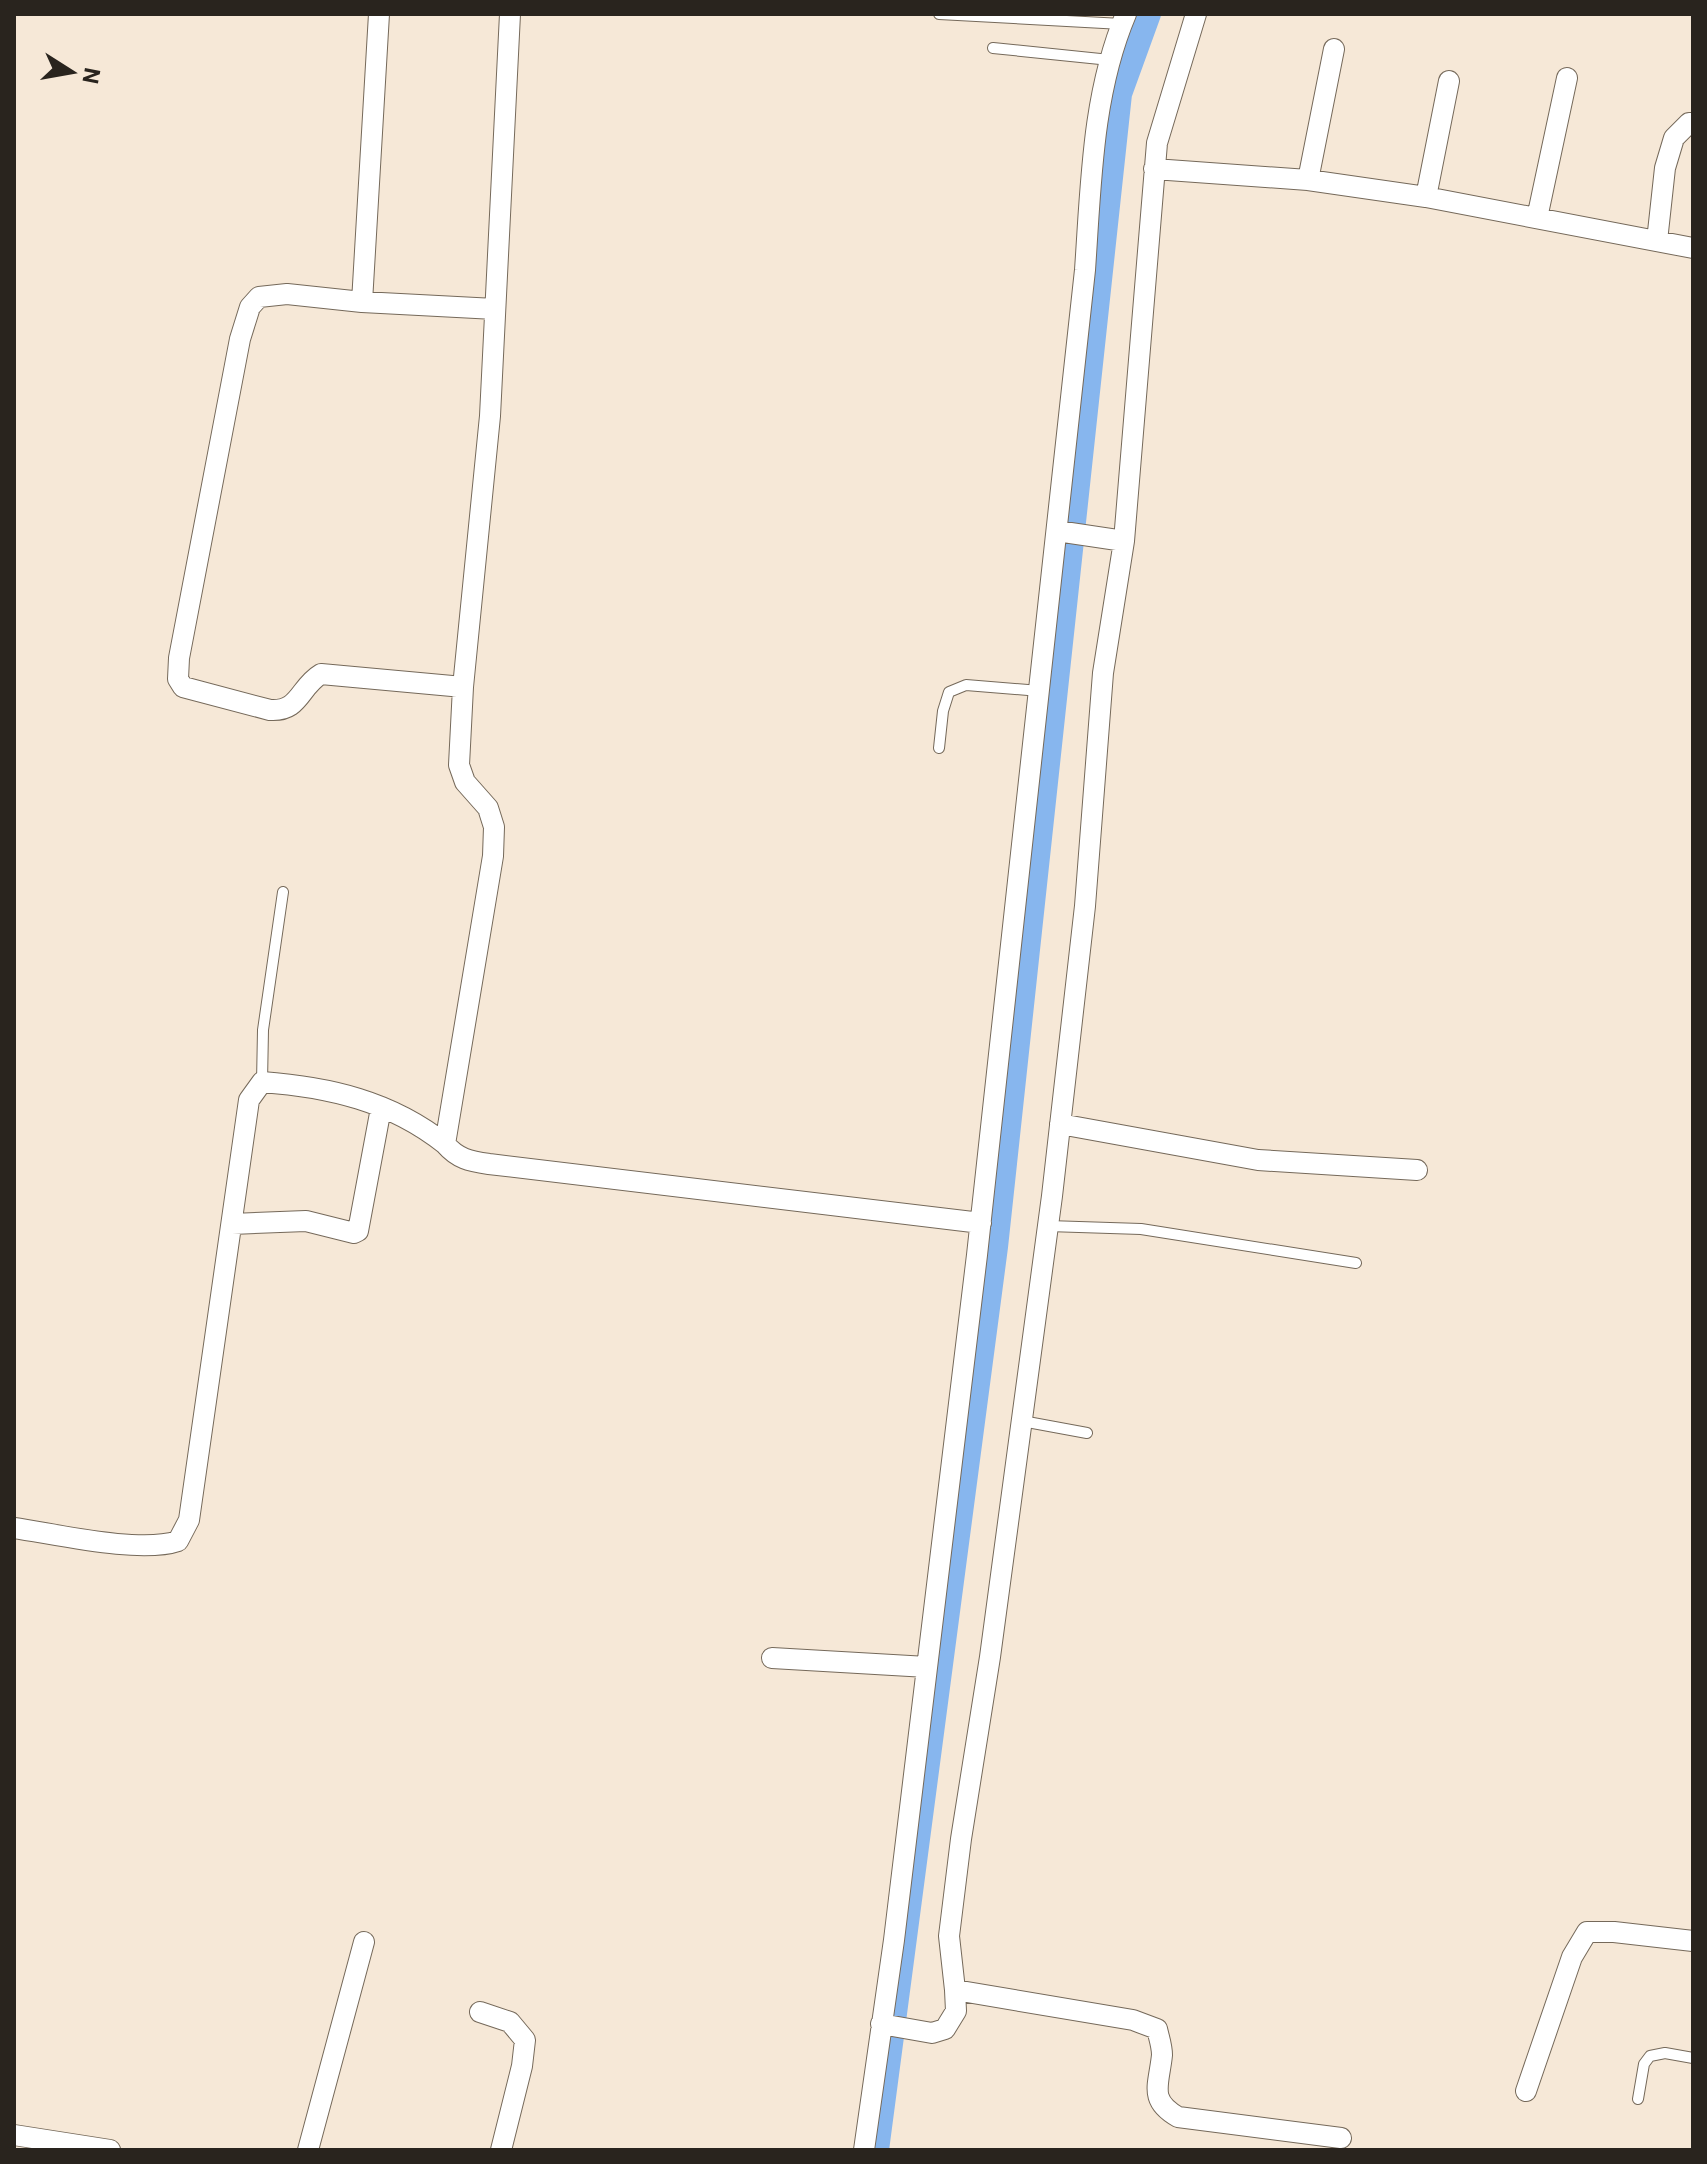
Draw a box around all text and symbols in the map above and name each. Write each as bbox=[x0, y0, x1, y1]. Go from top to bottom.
north arrow bbox=[32, 32, 112, 112]
text: N bbox=[77, 66, 105, 86]

